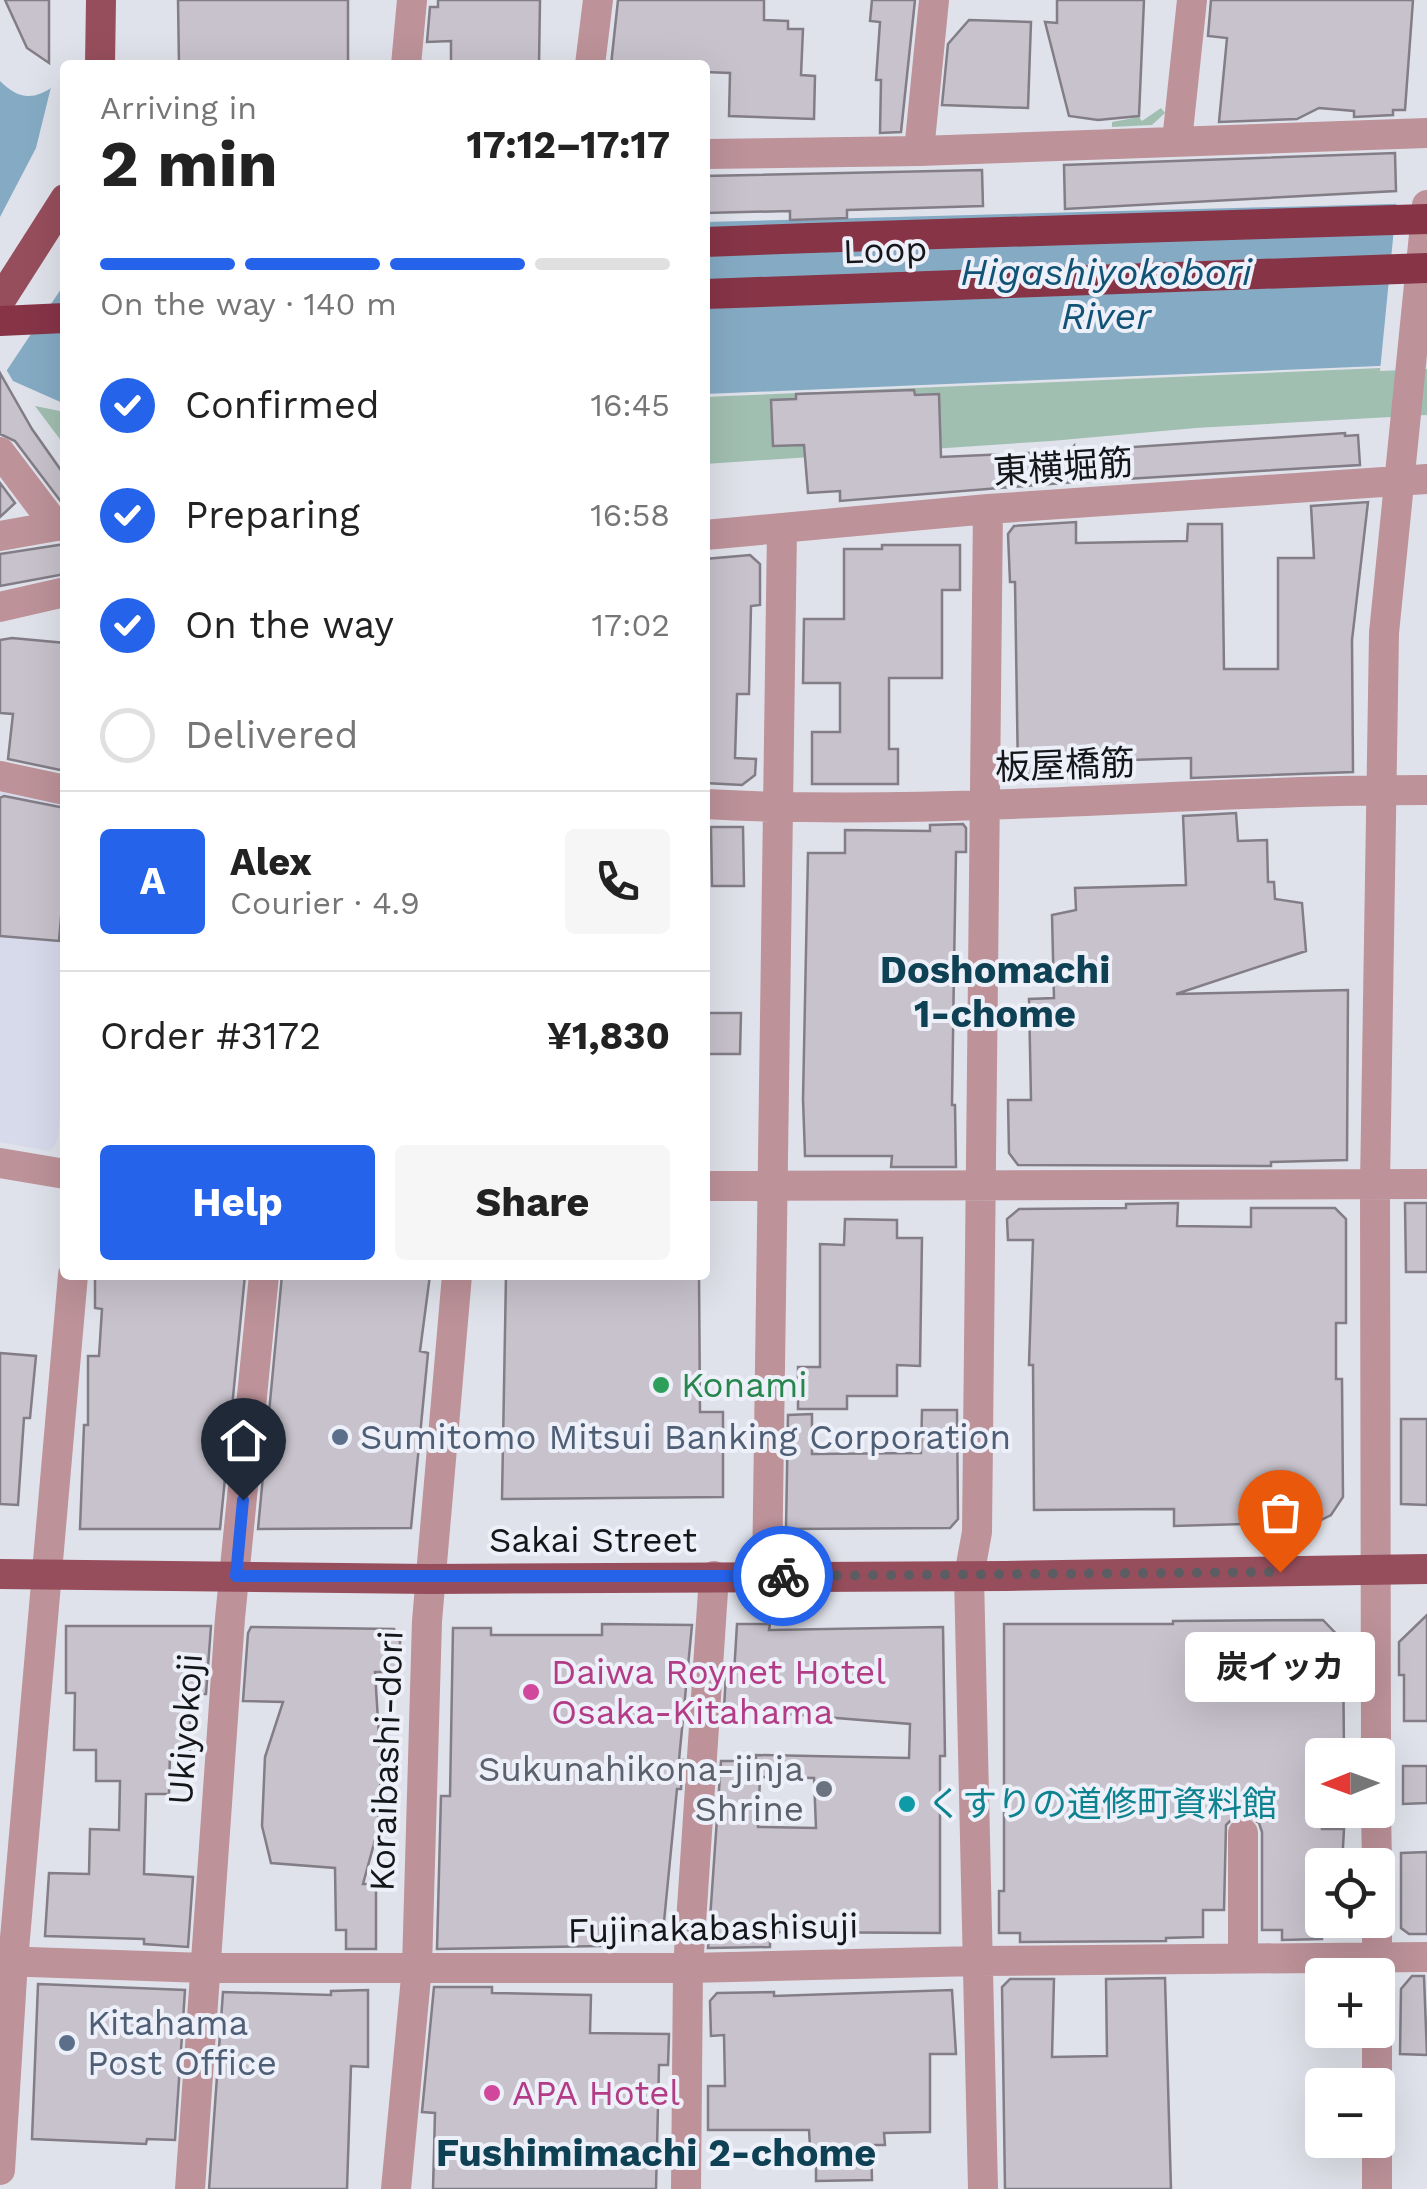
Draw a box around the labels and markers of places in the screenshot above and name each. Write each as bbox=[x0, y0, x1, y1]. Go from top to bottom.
place label: Konami bbox=[681, 1364, 808, 1406]
marker: Konami bbox=[650, 1374, 672, 1396]
pin bbox=[201, 1398, 286, 1501]
place label: Sumitomo Mitsui Banking Corporation bbox=[360, 1416, 1011, 1458]
marker: Sumitomo Mitsui Banking Corporation bbox=[329, 1426, 351, 1448]
pin bbox=[1238, 1470, 1323, 1573]
callout: 炭イッカ bbox=[1185, 1632, 1375, 1702]
place label: Daiwa Roynet Hotel Osaka-Kitahama bbox=[551, 1651, 886, 1733]
marker: Daiwa Roynet Hotel Osaka-Kitahama bbox=[520, 1681, 542, 1703]
place label: Sukunahikona-jinja Shrine bbox=[478, 1748, 804, 1830]
marker: Sukunahikona-jinja Shrine bbox=[813, 1778, 835, 1800]
place label: くすりの道修町資料館 bbox=[927, 1783, 1277, 1825]
marker: くすりの道修町資料館 bbox=[896, 1793, 918, 1815]
place label: Kitahama Post Office bbox=[87, 2002, 277, 2084]
marker: Kitahama Post Office bbox=[56, 2032, 78, 2054]
place label: APA Hotel bbox=[512, 2072, 680, 2114]
marker: APA Hotel bbox=[481, 2082, 503, 2104]

